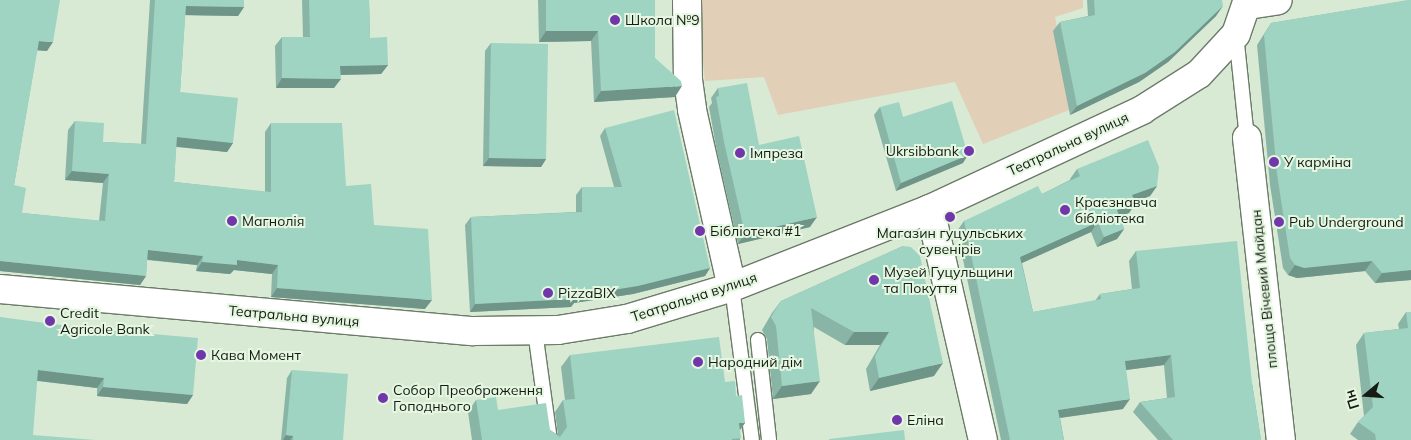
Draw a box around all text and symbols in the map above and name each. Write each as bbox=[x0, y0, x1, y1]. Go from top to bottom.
place label: Школа №9 bbox=[625, 12, 700, 28]
marker: Школа №9 bbox=[609, 14, 621, 26]
street label: Театральна вулиця bbox=[1005, 109, 1131, 179]
place label: Ukrsibbank bbox=[886, 143, 959, 159]
place label: Імпреза bbox=[750, 145, 803, 161]
marker: Ukrsibbank bbox=[963, 145, 975, 157]
marker: Імпреза bbox=[734, 147, 746, 159]
place label: У карміна bbox=[1284, 154, 1351, 170]
marker: У карміна bbox=[1268, 156, 1280, 168]
place label: Краєзнавча бібліотека bbox=[1075, 194, 1157, 226]
marker: Краєзнавча бібліотека bbox=[1059, 204, 1071, 216]
street label: площа Вічевий Майдан bbox=[1247, 209, 1281, 369]
marker: Магазин гуцульських сувенірів bbox=[944, 211, 956, 223]
place label: Магнолія bbox=[242, 213, 305, 229]
place label: Pub Underground bbox=[1289, 214, 1404, 230]
marker: Магнолія bbox=[226, 215, 238, 227]
marker: Pub Underground bbox=[1273, 216, 1285, 228]
place label: Бібліотека #1 bbox=[710, 223, 801, 239]
marker: Бібліотека #1 bbox=[694, 225, 706, 237]
place label: Магазин гуцульських сувенірів bbox=[877, 225, 1023, 258]
place label: Музей Гуцульщини та Покуття bbox=[884, 264, 1013, 296]
street label: Театральна вулиця bbox=[629, 269, 759, 325]
marker: Музей Гуцульщини та Покуття bbox=[868, 274, 880, 286]
place label: PizzaBIX bbox=[558, 285, 616, 301]
marker: PizzaBIX bbox=[542, 287, 554, 299]
street label: Театральна вулиця bbox=[228, 302, 360, 330]
place label: Credit Agricole Bank bbox=[60, 305, 150, 338]
marker: Credit Agricole Bank bbox=[44, 315, 56, 327]
place label: Кава Момент bbox=[211, 347, 301, 363]
marker: Кава Момент bbox=[195, 349, 207, 361]
place label: Народний дім bbox=[708, 354, 803, 370]
marker: Народний дім bbox=[692, 356, 704, 368]
north arrow bbox=[1341, 370, 1391, 420]
place label: Собор Преображення Гоподнього bbox=[393, 382, 543, 414]
text: Пн bbox=[1340, 388, 1363, 412]
marker: Собор Преображення Гоподнього bbox=[377, 392, 389, 404]
place label: Еліна bbox=[907, 412, 944, 428]
marker: Еліна bbox=[891, 414, 903, 426]

